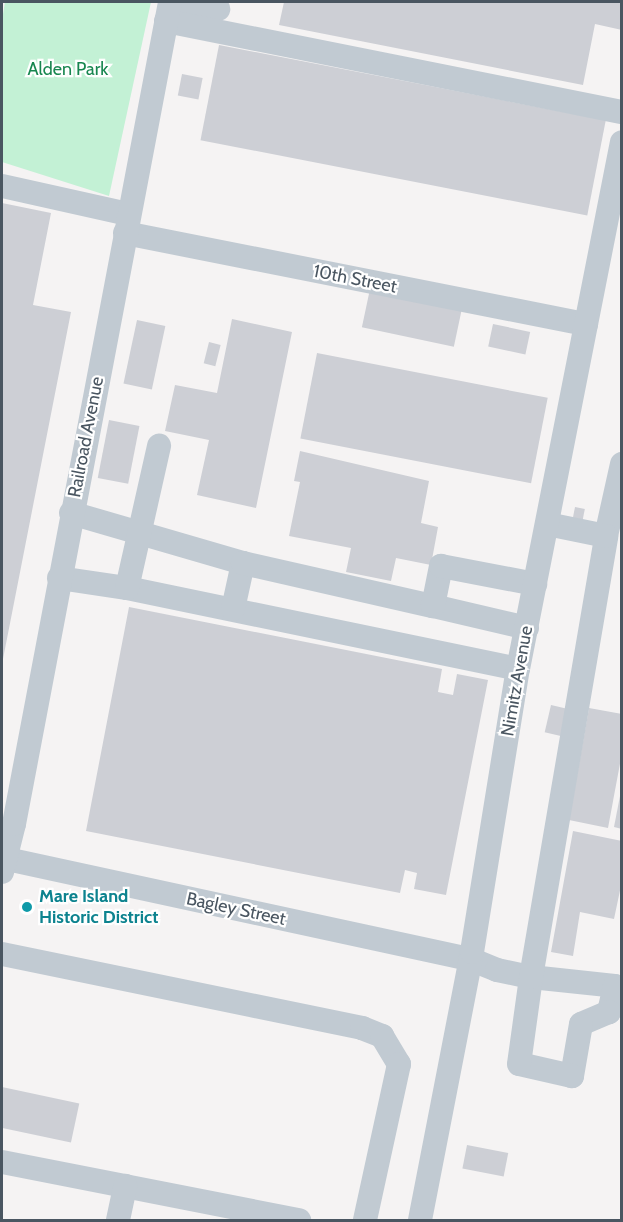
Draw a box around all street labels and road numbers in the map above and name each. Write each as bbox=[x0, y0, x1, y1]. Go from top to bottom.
street label: 10th Street bbox=[311, 260, 399, 298]
street label: Railroad Avenue bbox=[64, 375, 108, 499]
street label: Nimitz Avenue bbox=[497, 624, 537, 738]
street label: Bagley Street bbox=[184, 888, 288, 930]

